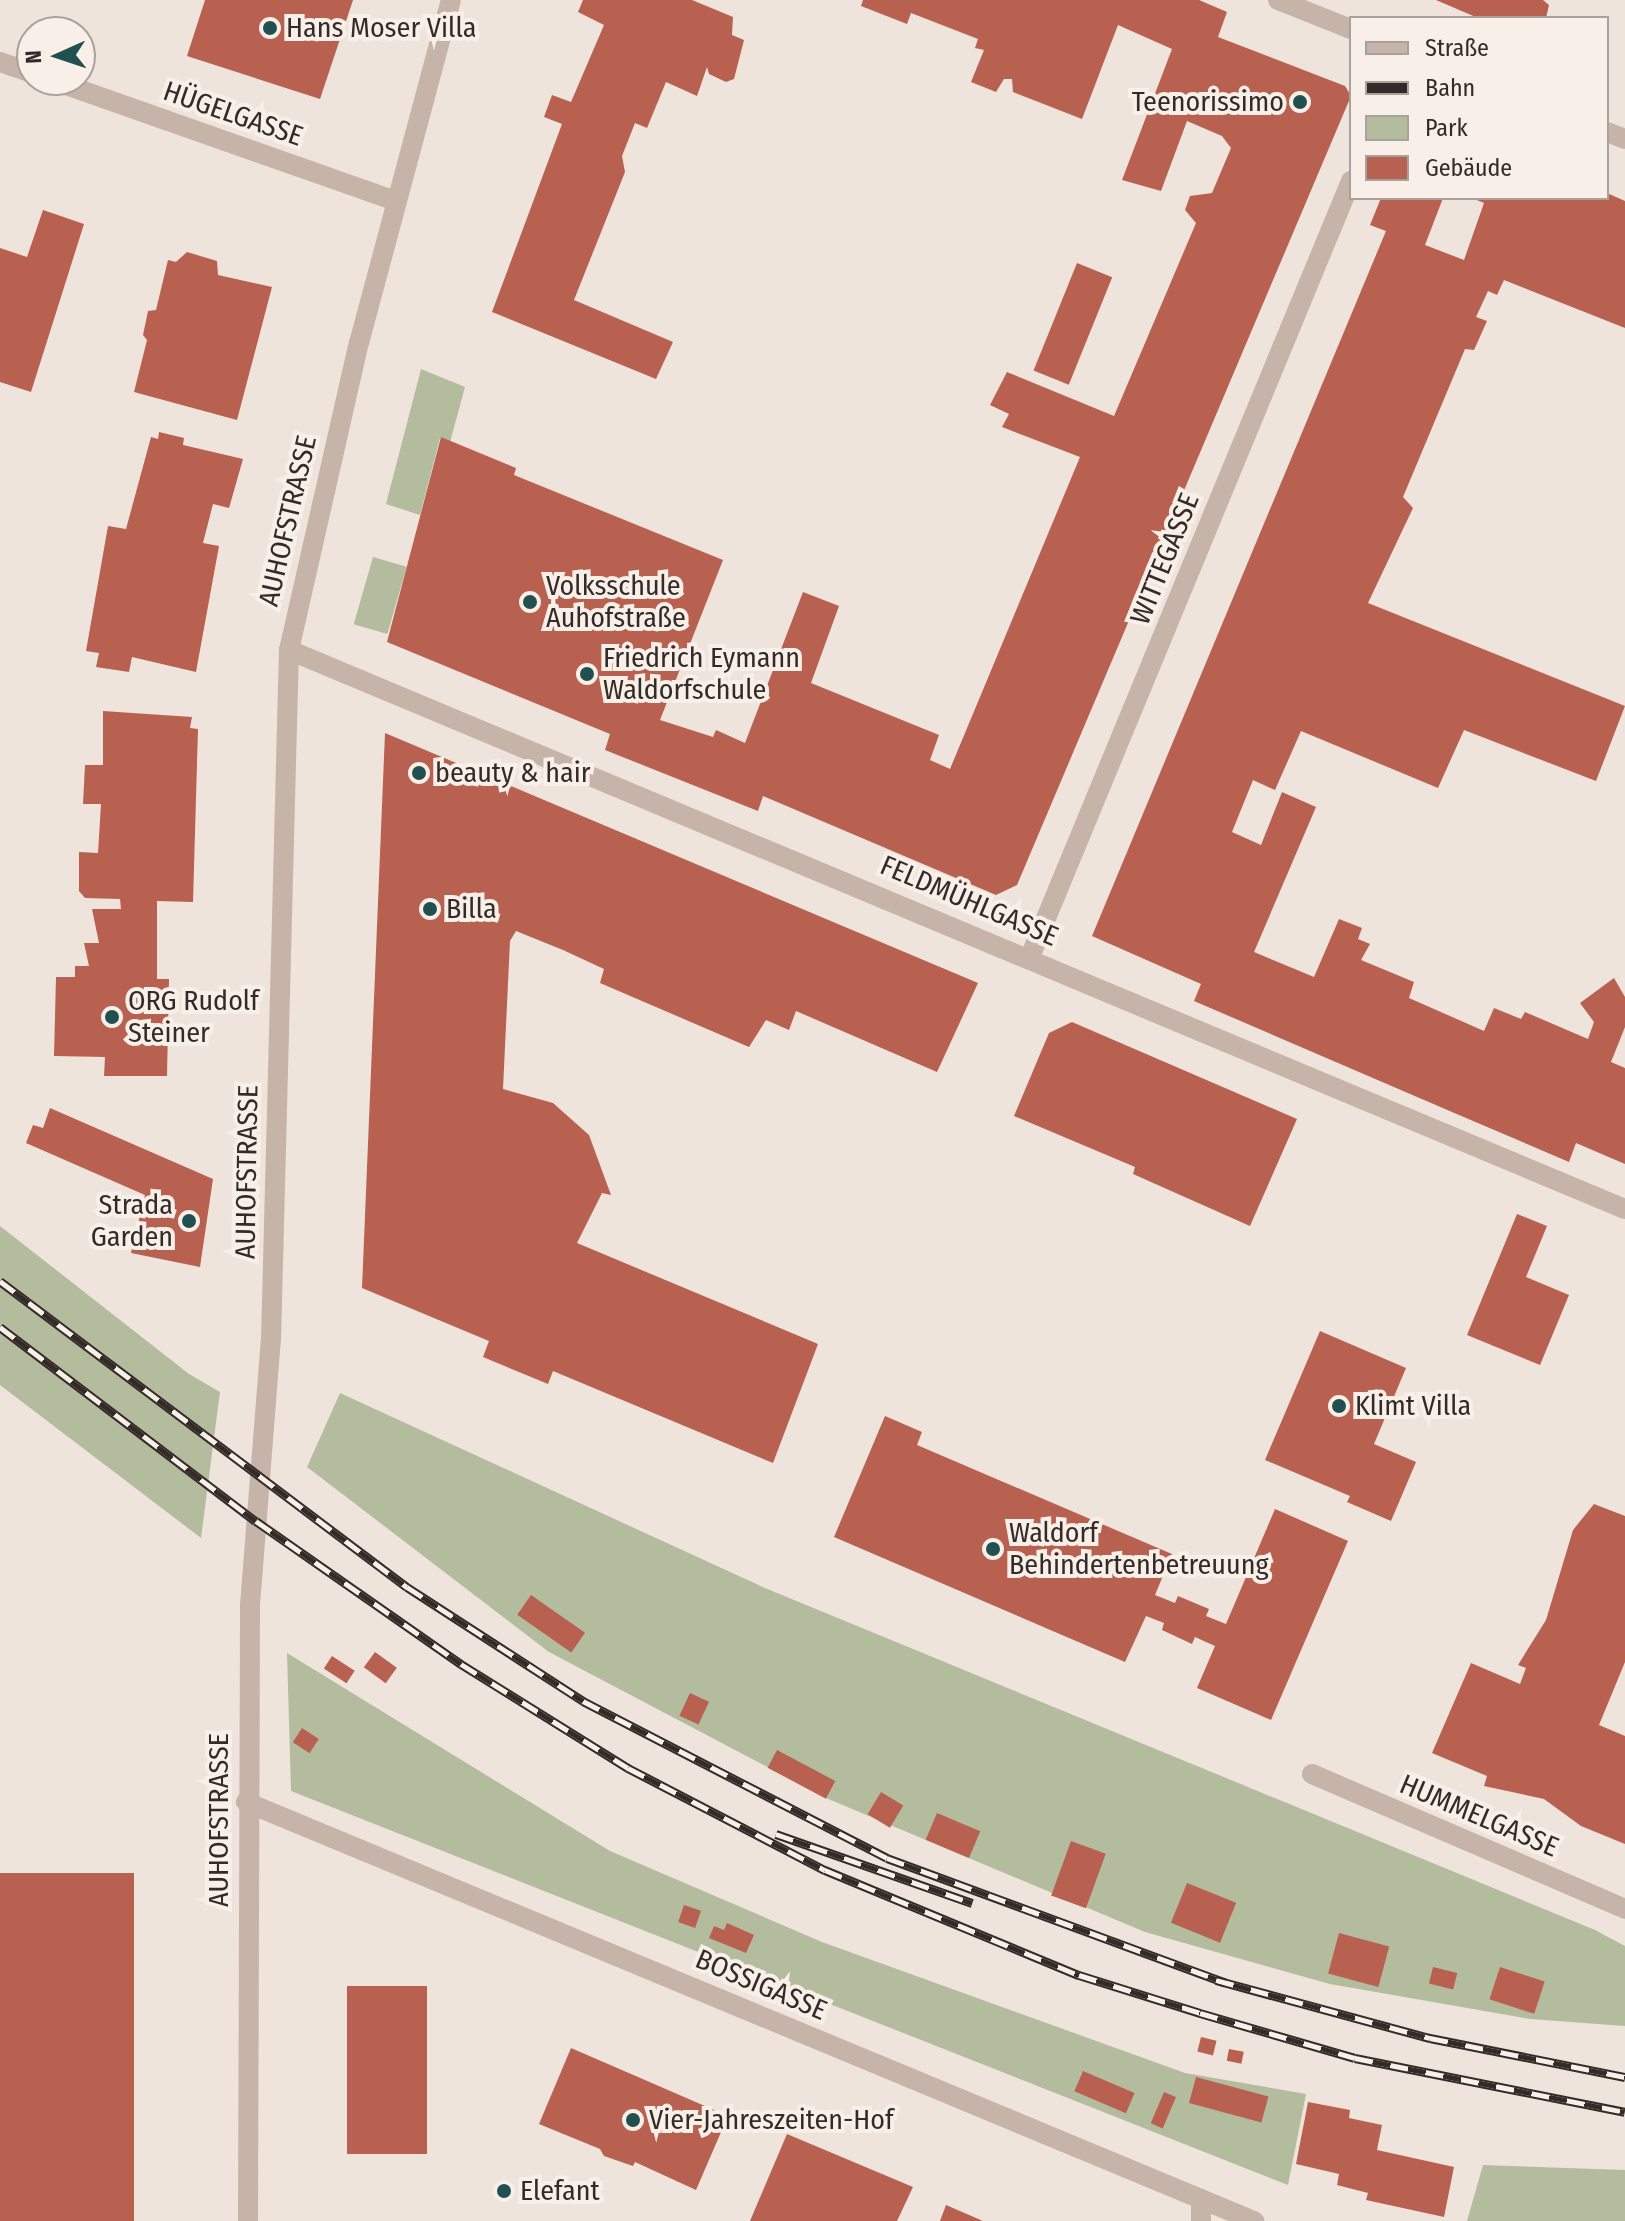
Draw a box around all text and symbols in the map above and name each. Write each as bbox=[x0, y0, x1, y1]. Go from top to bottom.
place label: Hans Moser Villa bbox=[286, 11, 476, 45]
north arrow bbox=[16, 16, 96, 96]
legend bbox=[1349, 16, 1609, 200]
marker: Hans Moser Villa bbox=[261, 19, 279, 37]
text: Straße bbox=[1425, 34, 1489, 62]
text: N bbox=[20, 50, 47, 64]
street label: HÜGELGASSE bbox=[159, 74, 307, 154]
text: Bahn bbox=[1425, 74, 1475, 102]
place label: Teenorissimo bbox=[1132, 85, 1284, 119]
marker: Teenorissimo bbox=[1291, 93, 1309, 111]
text: Park bbox=[1425, 114, 1468, 142]
text: Gebäude bbox=[1425, 154, 1512, 182]
street label: AUHOFSTRASSE bbox=[252, 432, 324, 610]
street label: WITTEGASSE bbox=[1124, 489, 1206, 629]
place label: Volksschule Auhofstraße bbox=[546, 569, 686, 635]
marker: Volksschule Auhofstraße bbox=[521, 593, 539, 611]
place label: Friedrich Eymann Waldorfschule bbox=[603, 641, 800, 707]
marker: Friedrich Eymann Waldorfschule bbox=[578, 665, 596, 683]
place label: beauty & hair bbox=[435, 756, 590, 790]
marker: beauty & hair bbox=[410, 764, 428, 782]
street label: FELDMÜHLGASSE bbox=[875, 848, 1063, 954]
place label: Billa bbox=[446, 892, 497, 926]
marker: Billa bbox=[421, 900, 439, 918]
place label: ORG Rudolf Steiner bbox=[128, 984, 259, 1050]
marker: ORG Rudolf Steiner bbox=[103, 1008, 121, 1026]
street label: AUHOFSTRASSE bbox=[229, 1085, 265, 1259]
place label: Strada Garden bbox=[91, 1188, 173, 1254]
marker: Strada Garden bbox=[180, 1212, 198, 1230]
place label: Klimt Villa bbox=[1355, 1389, 1471, 1423]
marker: Klimt Villa bbox=[1330, 1397, 1348, 1415]
place label: Waldorf Behindertenbetreuung bbox=[1009, 1516, 1269, 1582]
marker: Waldorf Behindertenbetreuung bbox=[984, 1540, 1002, 1558]
street label: AUHOFSTRASSE bbox=[202, 1733, 236, 1907]
street label: HUMMELGASSE bbox=[1395, 1768, 1563, 1864]
street label: BOSSIGASSE bbox=[690, 1942, 832, 2028]
place label: Vier-Jahreszeiten-Hof bbox=[649, 2103, 894, 2137]
marker: Vier-Jahreszeiten-Hof bbox=[624, 2111, 642, 2129]
place label: Elefant bbox=[520, 2174, 600, 2208]
marker: Elefant bbox=[495, 2182, 513, 2200]

